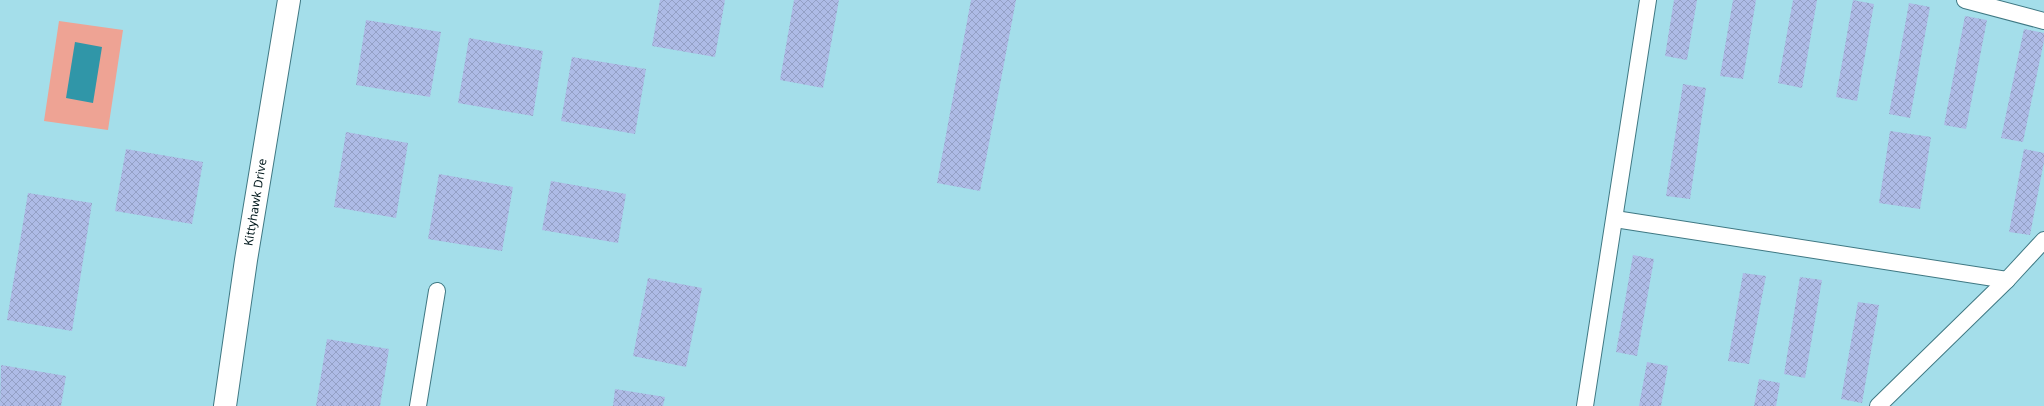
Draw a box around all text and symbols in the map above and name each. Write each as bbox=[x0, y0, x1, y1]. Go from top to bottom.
street label: Kittyhawk Drive bbox=[239, 157, 271, 247]

